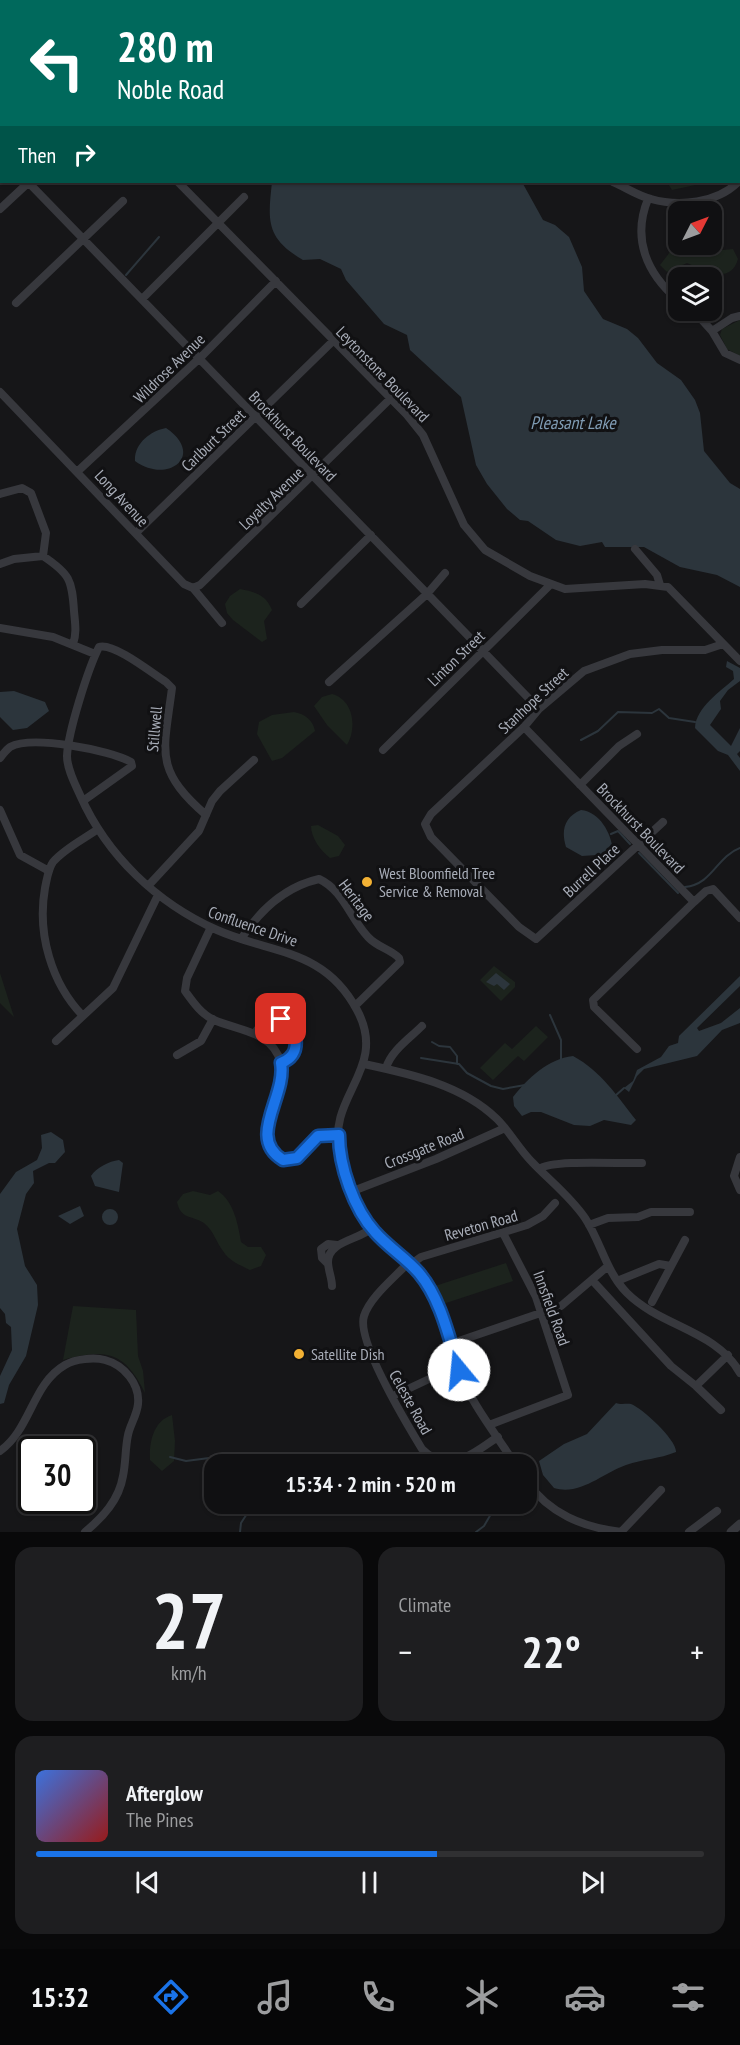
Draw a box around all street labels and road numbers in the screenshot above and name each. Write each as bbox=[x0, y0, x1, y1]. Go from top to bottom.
street label: Leytonstone Boulevard bbox=[332, 322, 434, 426]
street label: Wildrose Avenue bbox=[129, 329, 209, 407]
street label: Brockhurst Boulevard bbox=[245, 387, 341, 485]
street label: Carlburt Street bbox=[177, 404, 250, 475]
street label: Loyalty Avenue bbox=[235, 462, 307, 534]
street label: Long Avenue bbox=[91, 466, 153, 530]
street label: Linton Street bbox=[423, 625, 489, 690]
street label: Stanhope Street bbox=[494, 662, 573, 738]
street label: Stillwell bbox=[142, 705, 166, 753]
street label: Brockhurst Boulevard bbox=[593, 779, 689, 877]
street label: Burrell Place bbox=[559, 839, 623, 901]
street label: Heritage bbox=[335, 875, 379, 925]
street label: Confluence Drive bbox=[206, 901, 300, 951]
street label: Crossgate Road bbox=[381, 1123, 467, 1173]
street label: Reveton Road bbox=[442, 1205, 520, 1245]
street label: Innsfield Road bbox=[529, 1268, 575, 1348]
street label: Celeste Road bbox=[385, 1366, 437, 1438]

